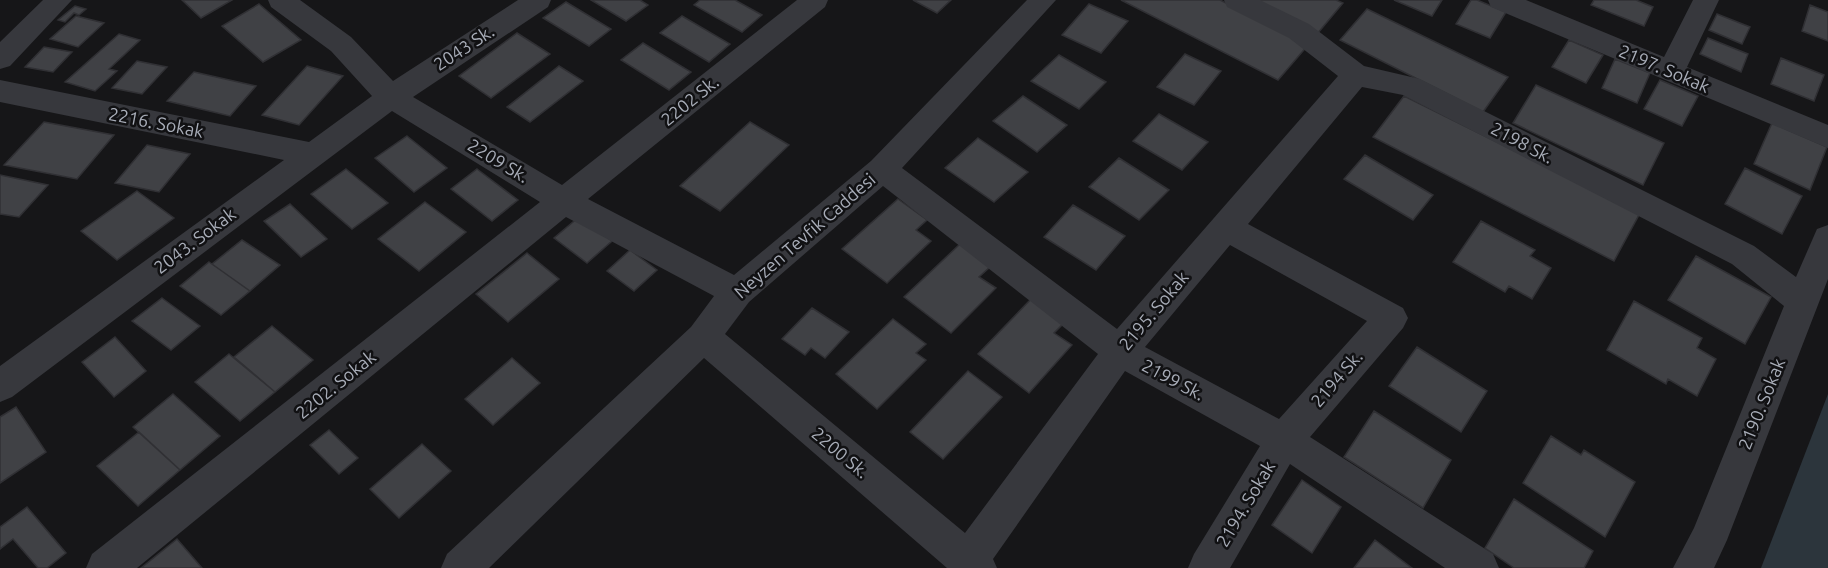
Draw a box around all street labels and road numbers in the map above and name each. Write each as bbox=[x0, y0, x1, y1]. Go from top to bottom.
street label: 2043 Sk. bbox=[430, 20, 497, 74]
street label: 2197. Sokak bbox=[1616, 40, 1713, 96]
street label: 2202 Sk. bbox=[657, 71, 722, 129]
street label: 2216. Sokak bbox=[107, 103, 205, 141]
street label: 2198 Sk. bbox=[1488, 117, 1557, 167]
street label: 2209 Sk. bbox=[464, 134, 533, 186]
street label: Neyzen Tevfik Caddesi bbox=[730, 169, 879, 302]
street label: 2043. Sokak bbox=[150, 203, 239, 277]
street label: 2195. Sokak bbox=[1115, 267, 1192, 354]
street label: 2202. Sokak bbox=[292, 346, 379, 422]
street label: 2194 Sk. bbox=[1306, 346, 1366, 410]
street label: 2199 Sk. bbox=[1139, 354, 1208, 404]
street label: 2190. Sokak bbox=[1734, 355, 1788, 452]
street label: 2200 Sk. bbox=[808, 423, 873, 482]
street label: 2194. Sokak bbox=[1212, 457, 1279, 550]

